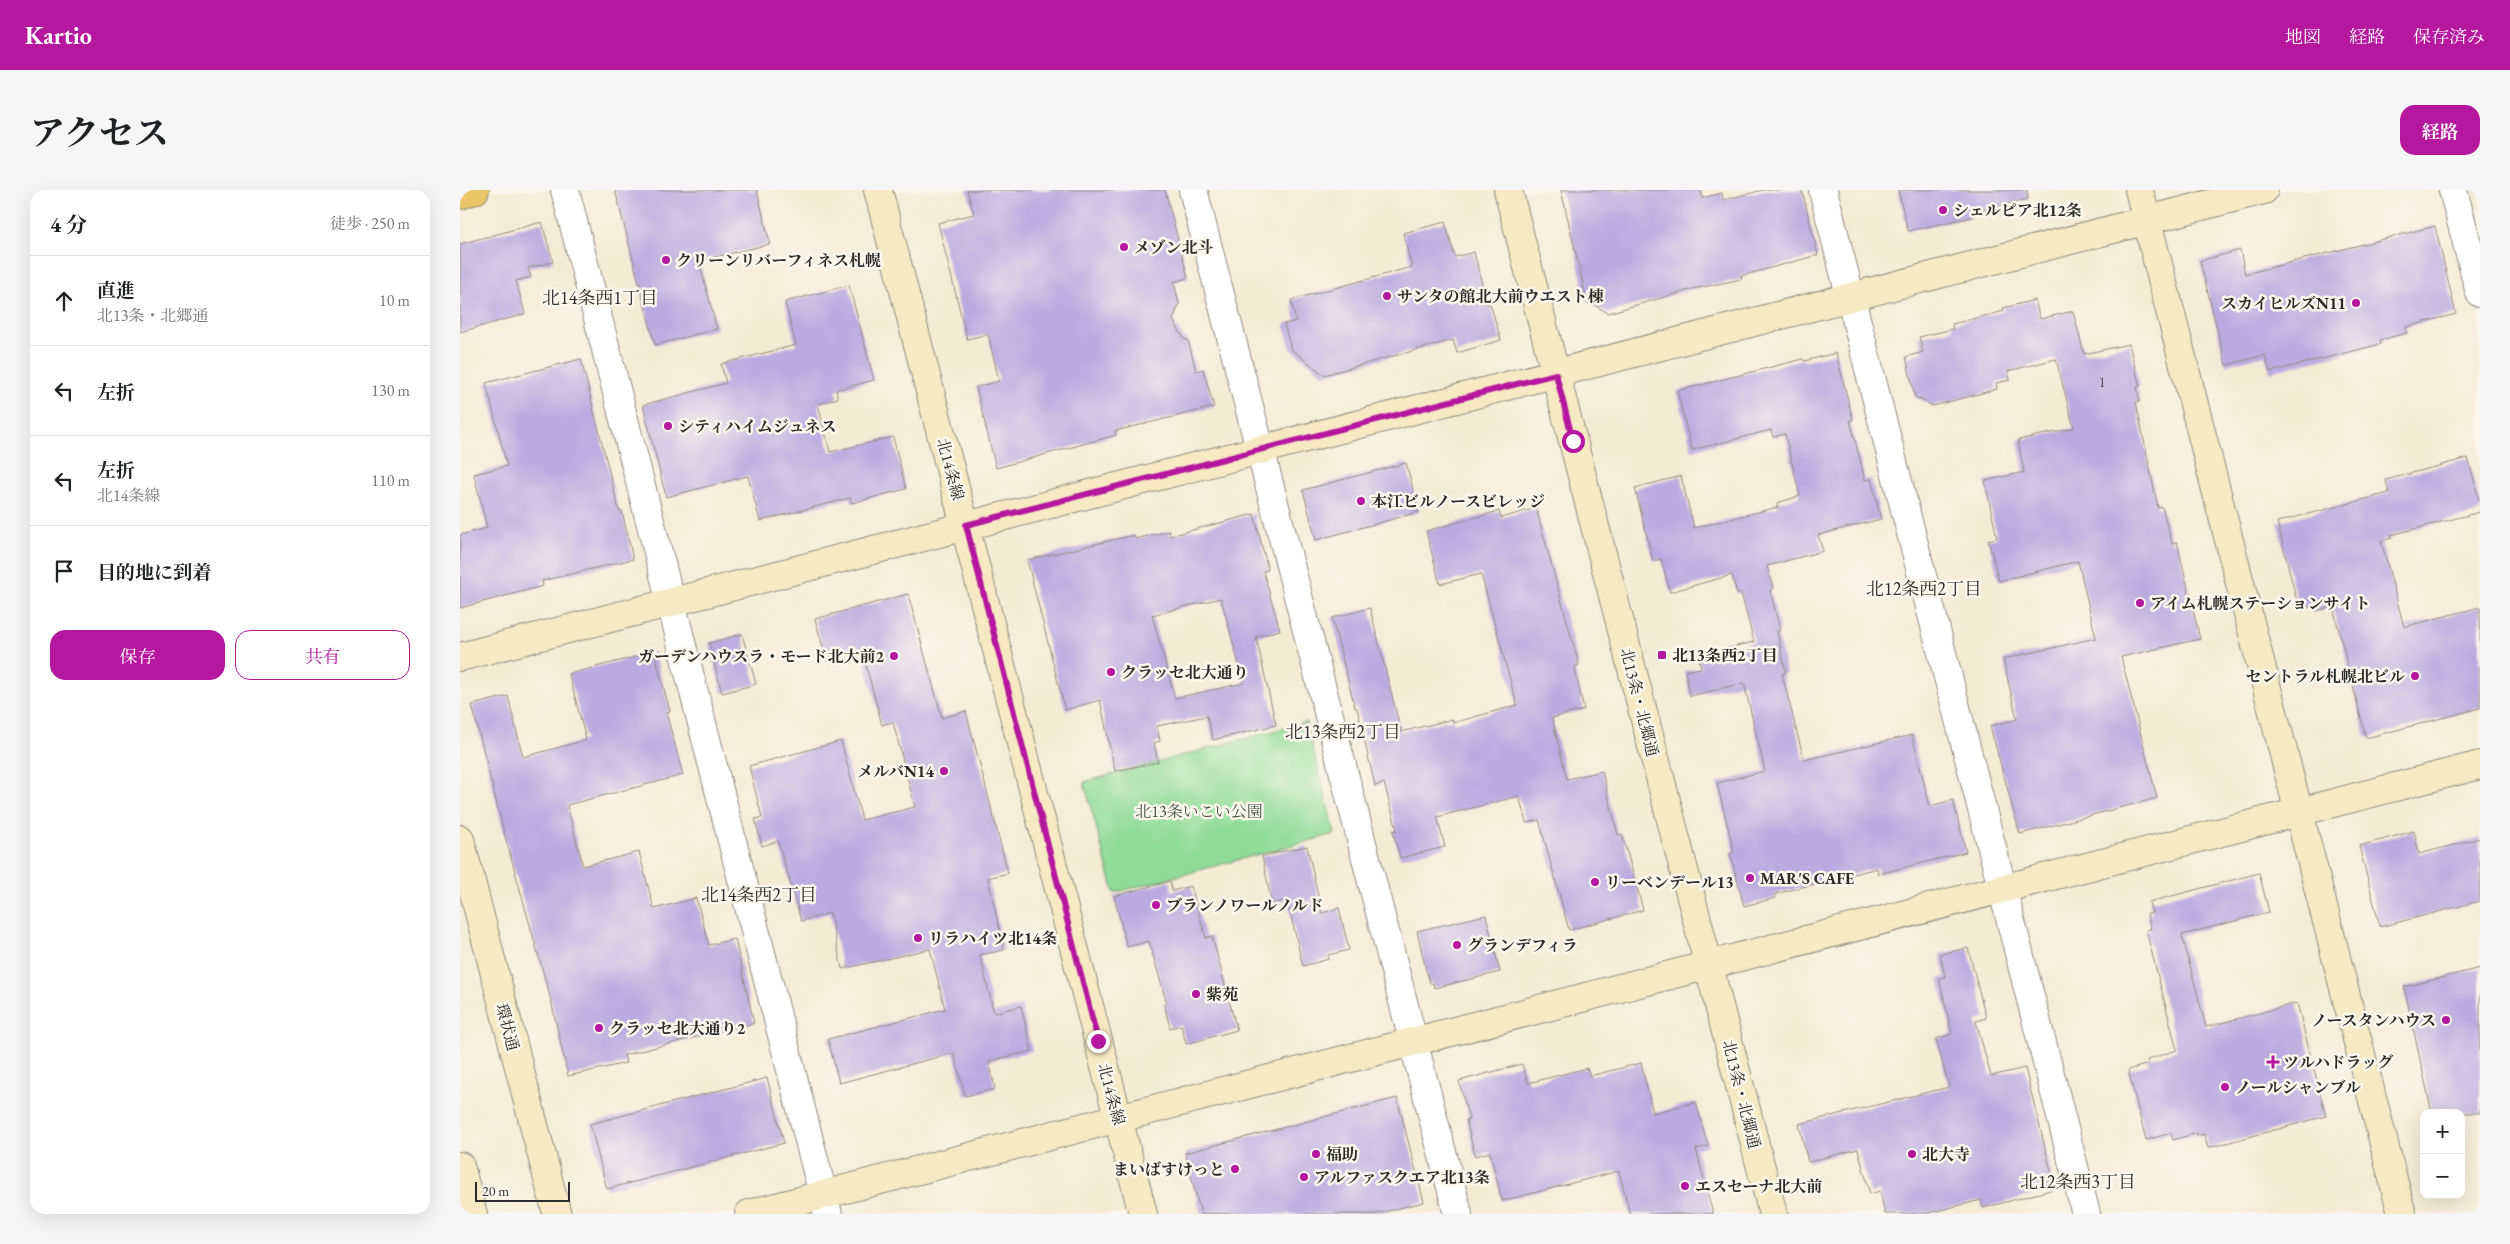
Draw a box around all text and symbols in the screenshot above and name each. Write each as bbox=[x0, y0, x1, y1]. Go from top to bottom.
text: Kartio bbox=[25, 20, 92, 51]
text: 地図 bbox=[2285, 25, 2321, 48]
text: 経路 bbox=[2349, 25, 2385, 48]
text: 保存済み bbox=[2413, 25, 2485, 48]
button: 経路 bbox=[2400, 105, 2480, 155]
text: アクセス bbox=[30, 110, 169, 155]
place label: シェルピア北12条 bbox=[1953, 200, 2082, 221]
marker: シェルピア北12条 bbox=[1937, 204, 1949, 216]
text: 4 分 bbox=[50, 211, 87, 238]
text: 徒歩 · 250 m bbox=[330, 213, 410, 234]
place label: メゾン北斗 bbox=[1134, 237, 1214, 258]
marker: メゾン北斗 bbox=[1118, 241, 1130, 253]
place label: クリーンリバーフィネス札幌 bbox=[676, 250, 881, 271]
marker: クリーンリバーフィネス札幌 bbox=[660, 254, 672, 266]
text: 直進 bbox=[97, 278, 135, 303]
district label: 北14条西1丁目 bbox=[542, 286, 658, 309]
place label: サンタの館北大前ウエスト棟 bbox=[1397, 286, 1604, 307]
icon: ahead bbox=[50, 287, 78, 315]
text: 10 m bbox=[379, 290, 410, 311]
marker: サンタの館北大前ウエスト棟 bbox=[1381, 290, 1393, 302]
place label: スカイヒルズN11 bbox=[2221, 293, 2346, 314]
marker: スカイヒルズN11 bbox=[2350, 297, 2362, 309]
text: 北13条・北郷通 bbox=[97, 305, 208, 326]
house number: 1 bbox=[2099, 373, 2105, 391]
icon: left bbox=[50, 377, 78, 405]
text: 左折 bbox=[97, 380, 135, 405]
text: 130 m bbox=[371, 380, 410, 401]
place label: シティハイムジュネス bbox=[678, 416, 836, 437]
marker: シティハイムジュネス bbox=[662, 420, 674, 432]
route start bbox=[1562, 430, 1585, 453]
street label: 北14条線 bbox=[932, 436, 969, 502]
text: 左折 bbox=[97, 458, 135, 483]
icon: left bbox=[50, 467, 78, 495]
text: 110 m bbox=[371, 470, 410, 491]
text: 北14条線 bbox=[97, 485, 160, 506]
place label: 本江ビルノースビレッジ bbox=[1371, 491, 1545, 512]
marker: 本江ビルノースビレッジ bbox=[1355, 495, 1367, 507]
icon: arrive bbox=[50, 557, 78, 585]
text: 目的地に到着 bbox=[97, 560, 211, 585]
district label: 北12条西2丁目 bbox=[1866, 577, 1982, 600]
place label: アイム札幌ステーションサイト bbox=[2150, 593, 2370, 614]
marker: アイム札幌ステーションサイト bbox=[2134, 597, 2146, 609]
button: 保存 bbox=[50, 630, 225, 680]
button: 共有 bbox=[235, 630, 410, 680]
place label: 北13条西2丁目 bbox=[1672, 645, 1777, 666]
place label: ガーデンハウスラ・モード北大前2 bbox=[638, 646, 885, 667]
street label: 北13条・北郷通 bbox=[1616, 646, 1663, 759]
marker: 北13条西2丁目 bbox=[1656, 649, 1668, 661]
marker: ガーデンハウスラ・モード北大前2 bbox=[888, 650, 900, 662]
place label: クラッセ北大通り bbox=[1121, 662, 1249, 683]
marker: クラッセ北大通り bbox=[1105, 666, 1117, 678]
place label: セントラル札幌北ビル bbox=[2245, 666, 2405, 687]
marker: セントラル札幌北ビル bbox=[2409, 670, 2421, 682]
district label: 北13条西2丁目 bbox=[1285, 720, 1401, 743]
place label: メルバN14 bbox=[857, 761, 935, 782]
marker: メルバN14 bbox=[938, 765, 950, 777]
park label: 北13条いこい公園 bbox=[1135, 801, 1263, 822]
place label: MAR'S CAFE bbox=[1760, 868, 1854, 889]
place label: リーベンデール13 bbox=[1605, 872, 1734, 893]
marker: MAR'S CAFE bbox=[1744, 872, 1756, 884]
marker: リーベンデール13 bbox=[1589, 876, 1601, 888]
district label: 北14条西2丁目 bbox=[701, 883, 817, 906]
place label: ブランノワールノルド bbox=[1166, 895, 1324, 916]
marker: ブランノワールノルド bbox=[1150, 899, 1162, 911]
place label: リラハイツ北14条 bbox=[928, 928, 1057, 949]
marker: リラハイツ北14条 bbox=[912, 932, 924, 944]
place label: グランデフィラ bbox=[1467, 935, 1578, 956]
marker: グランデフィラ bbox=[1451, 939, 1463, 951]
place label: 紫苑 bbox=[1206, 984, 1239, 1005]
marker: 紫苑 bbox=[1190, 988, 1202, 1000]
street label: 環状通 bbox=[491, 1001, 524, 1053]
place label: ノースタンハウス bbox=[2311, 1010, 2436, 1031]
marker: ノースタンハウス bbox=[2440, 1014, 2452, 1026]
place label: クラッセ北大通り2 bbox=[609, 1018, 746, 1039]
marker: クラッセ北大通り2 bbox=[593, 1022, 605, 1034]
route end bbox=[1087, 1030, 1110, 1053]
street label: 北13条・北郷通 bbox=[1718, 1038, 1765, 1151]
place label: ツルハドラッグ bbox=[2283, 1052, 2393, 1073]
marker: ツルハドラッグ bbox=[2267, 1056, 2279, 1068]
street label: 北14条線 bbox=[1093, 1061, 1130, 1127]
place label: ノールシャンブル bbox=[2235, 1077, 2361, 1098]
marker: ノールシャンブル bbox=[2219, 1081, 2231, 1093]
map controls bbox=[2420, 1109, 2465, 1199]
button: + bbox=[2420, 1109, 2465, 1154]
place label: 福助 bbox=[1325, 1144, 1358, 1165]
place label: 北大寺 bbox=[1922, 1144, 1970, 1165]
marker: 福助 bbox=[1310, 1148, 1322, 1160]
marker: 北大寺 bbox=[1906, 1148, 1918, 1160]
button: − bbox=[2420, 1154, 2465, 1199]
place label: まいばすけっと bbox=[1113, 1159, 1225, 1180]
marker: まいばすけっと bbox=[1229, 1163, 1241, 1175]
place label: アルファスクエア北13条 bbox=[1314, 1167, 1490, 1188]
district label: 北12条西3丁目 bbox=[2020, 1170, 2136, 1193]
marker: アルファスクエア北13条 bbox=[1298, 1171, 1310, 1183]
place label: エスセーナ北大前 bbox=[1695, 1176, 1822, 1197]
scale bar bbox=[475, 1179, 570, 1202]
marker: エスセーナ北大前 bbox=[1679, 1180, 1691, 1192]
text: 20 m bbox=[482, 1182, 509, 1200]

